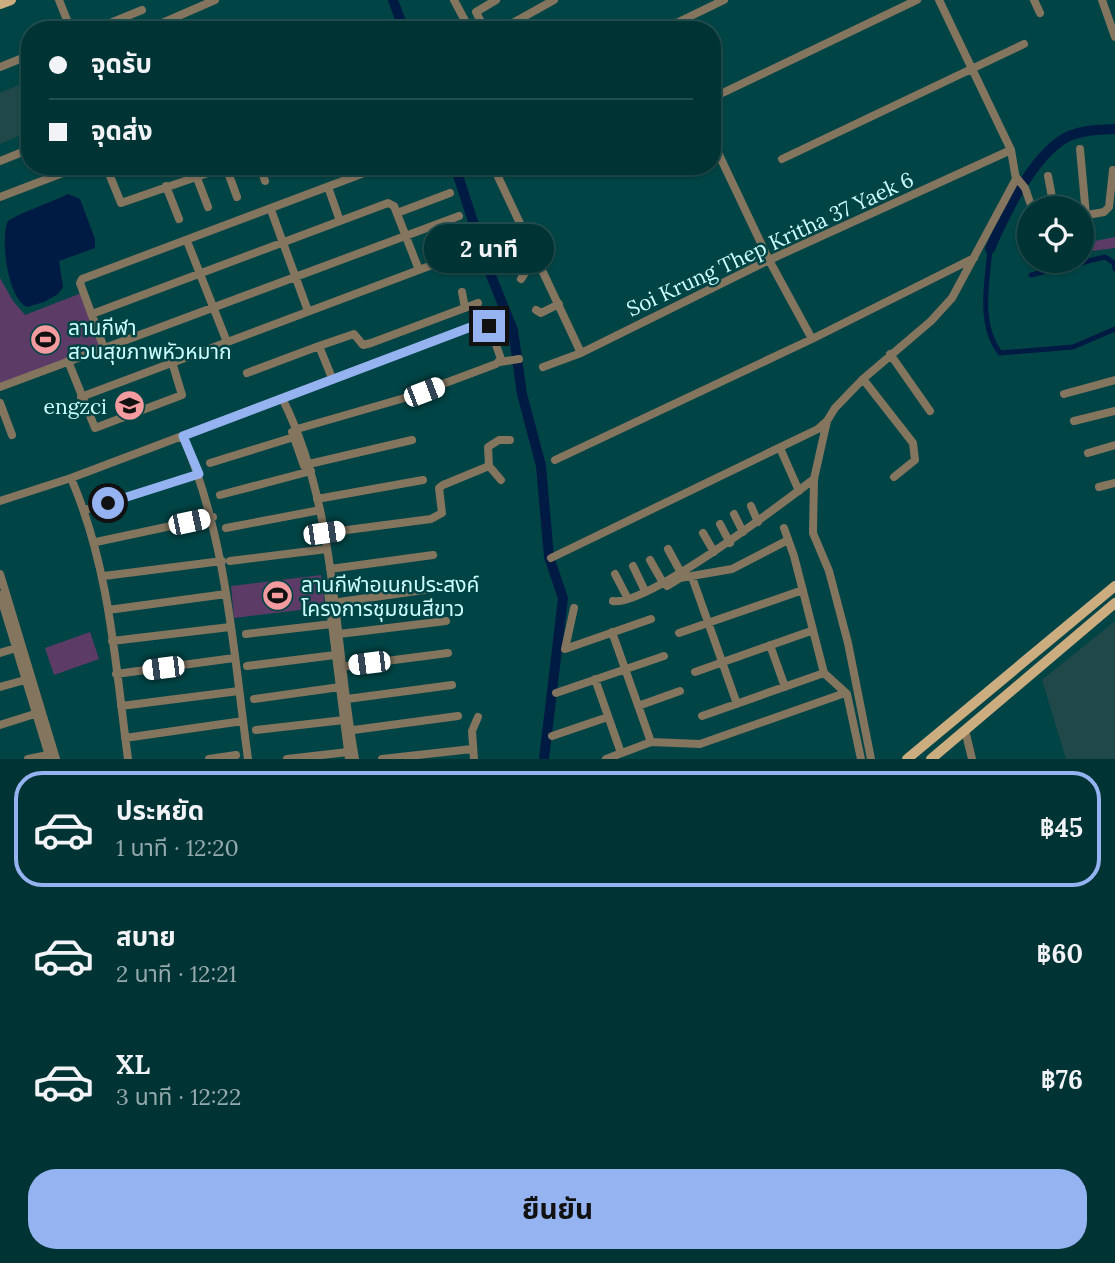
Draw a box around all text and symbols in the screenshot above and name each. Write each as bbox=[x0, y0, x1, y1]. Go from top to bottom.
text: จุดรับ bbox=[91, 47, 152, 80]
text: จุดส่ง bbox=[91, 114, 153, 147]
street label: Soi Krung Thep Kritha 37 Yaek 6 bbox=[622, 166, 918, 322]
map controls bbox=[1017, 196, 1094, 273]
button: locate bbox=[1017, 196, 1094, 273]
callout: 2 นาที bbox=[424, 224, 554, 274]
text: 2 นาที bbox=[460, 234, 518, 263]
route end bbox=[473, 310, 505, 342]
place label: ลานกีฬา สวนสุขภาพหัวหมาก bbox=[68, 314, 232, 365]
sports icon: ลานกีฬา สวนสุขภาพหัวหมาก bbox=[28, 322, 62, 356]
car bbox=[401, 375, 448, 409]
school or university icon: engzci bbox=[113, 389, 147, 423]
place label: engzci bbox=[44, 393, 107, 420]
route start bbox=[92, 487, 124, 519]
car bbox=[167, 507, 212, 537]
car bbox=[302, 520, 347, 546]
place label: ลานกีฬาอเนกประสงค์ โครงการชุมชนสีขาว bbox=[301, 571, 479, 622]
sports icon: ลานกีฬาอเนกประสงค์ โครงการชุมชนสีขาว bbox=[261, 579, 295, 613]
car bbox=[347, 650, 392, 676]
car bbox=[141, 655, 186, 681]
text: ประหยัด bbox=[116, 794, 204, 827]
icon: car bbox=[32, 798, 95, 861]
text: ฿45 bbox=[1040, 811, 1083, 844]
text: 1 นาที · 12:20 bbox=[116, 833, 239, 862]
text: สบาย bbox=[116, 920, 176, 953]
icon: car bbox=[32, 924, 95, 987]
text: ฿60 bbox=[1036, 937, 1083, 970]
text: 2 นาที · 12:21 bbox=[116, 959, 237, 988]
text: XL bbox=[116, 1048, 150, 1081]
icon: car bbox=[32, 1050, 95, 1113]
text: ฿76 bbox=[1041, 1063, 1083, 1096]
text: 3 นาที · 12:22 bbox=[116, 1082, 241, 1111]
button: ยืนยัน bbox=[28, 1169, 1087, 1249]

